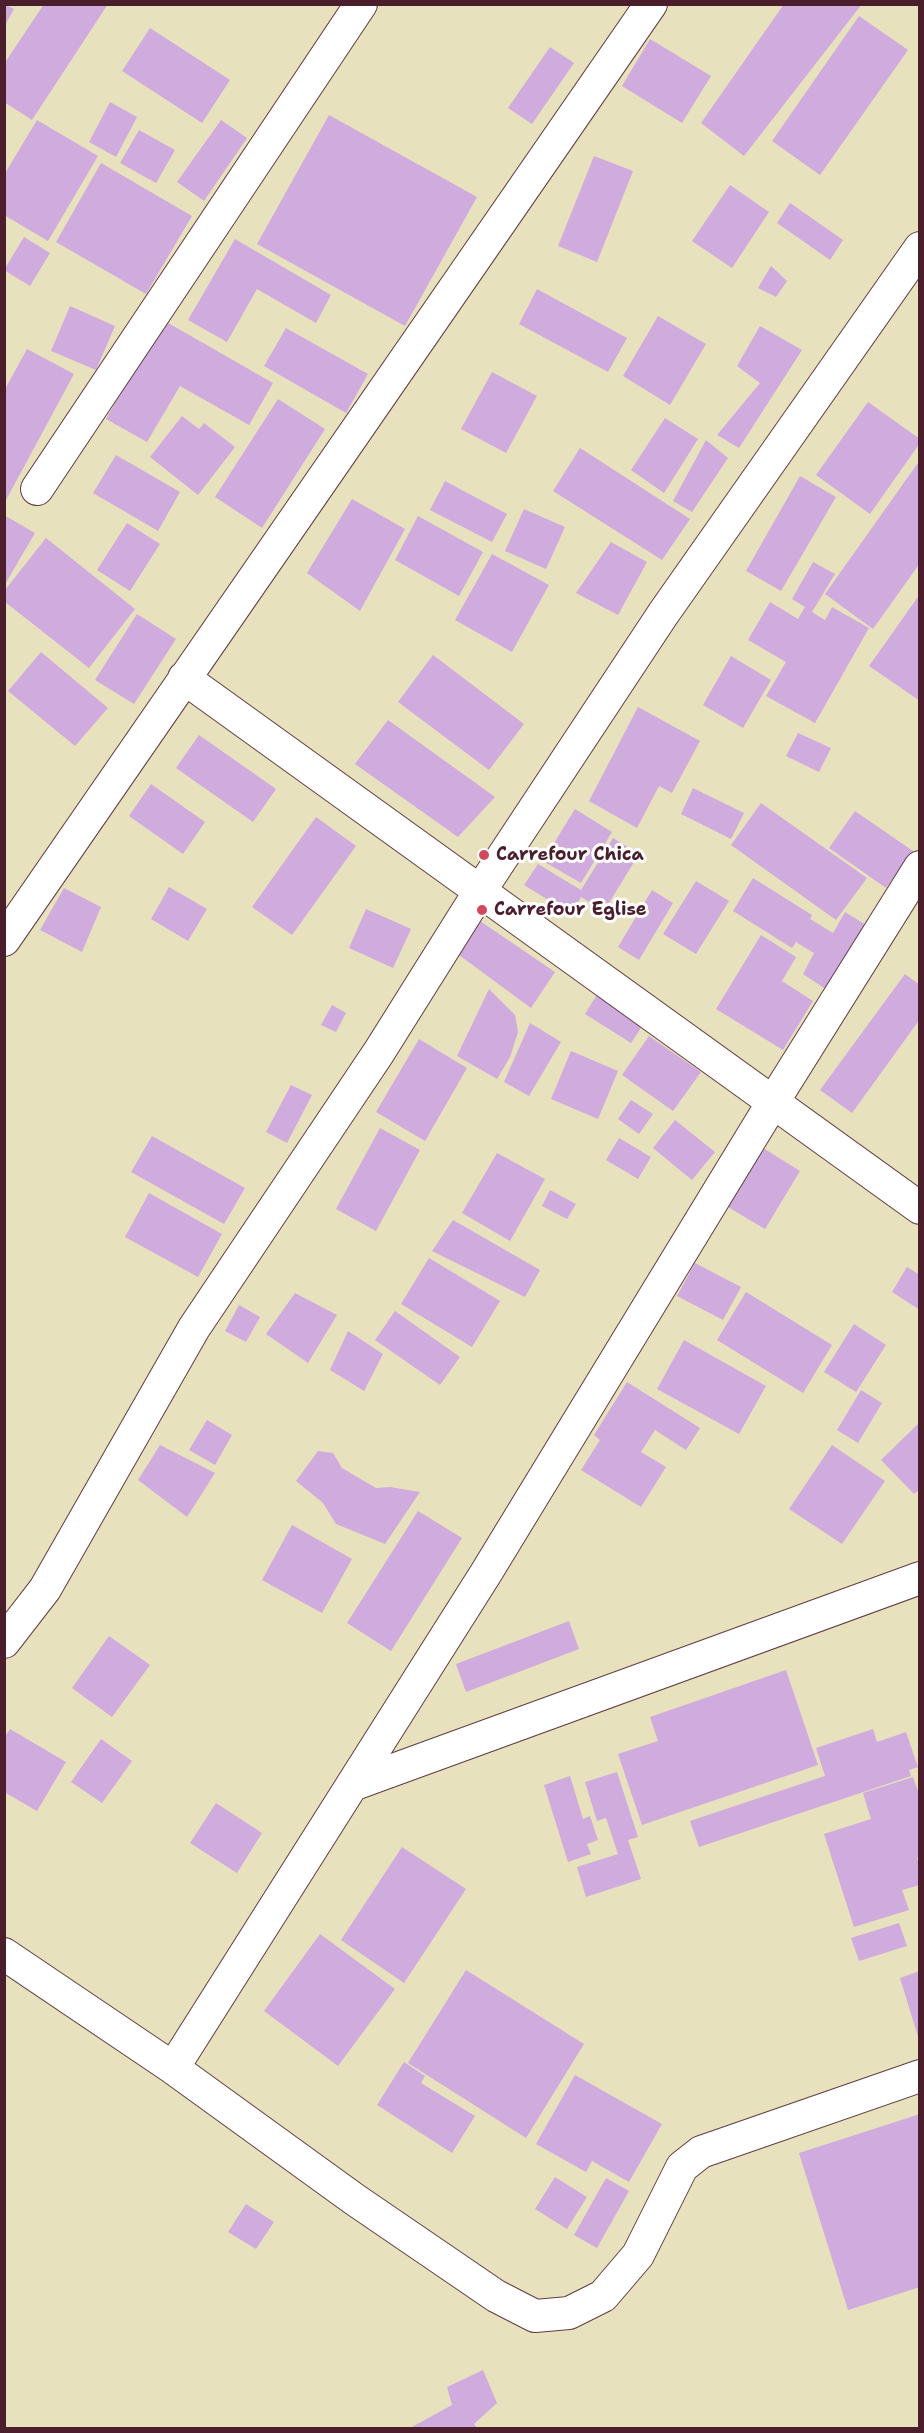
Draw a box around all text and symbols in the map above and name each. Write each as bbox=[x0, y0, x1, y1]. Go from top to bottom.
place label: Carrefour Chica bbox=[496, 844, 644, 866]
marker: Carrefour Chica bbox=[477, 848, 491, 862]
place label: Carrefour Eglise bbox=[494, 899, 647, 921]
marker: Carrefour Eglise bbox=[475, 903, 489, 917]

